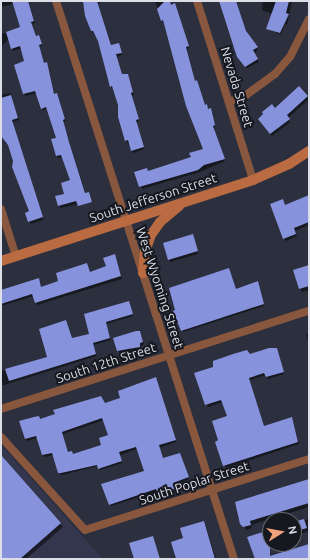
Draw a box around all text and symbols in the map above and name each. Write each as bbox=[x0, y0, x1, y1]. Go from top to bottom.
street label: Nevada Street bbox=[217, 45, 257, 129]
street label: South Jefferson Street bbox=[87, 170, 219, 226]
street label: West Wyoming Street bbox=[133, 225, 187, 351]
street label: South 12th Street bbox=[54, 340, 158, 386]
street label: South Poplar Street bbox=[137, 458, 251, 508]
north arrow bbox=[262, 512, 302, 552]
text: N bbox=[286, 525, 299, 535]

